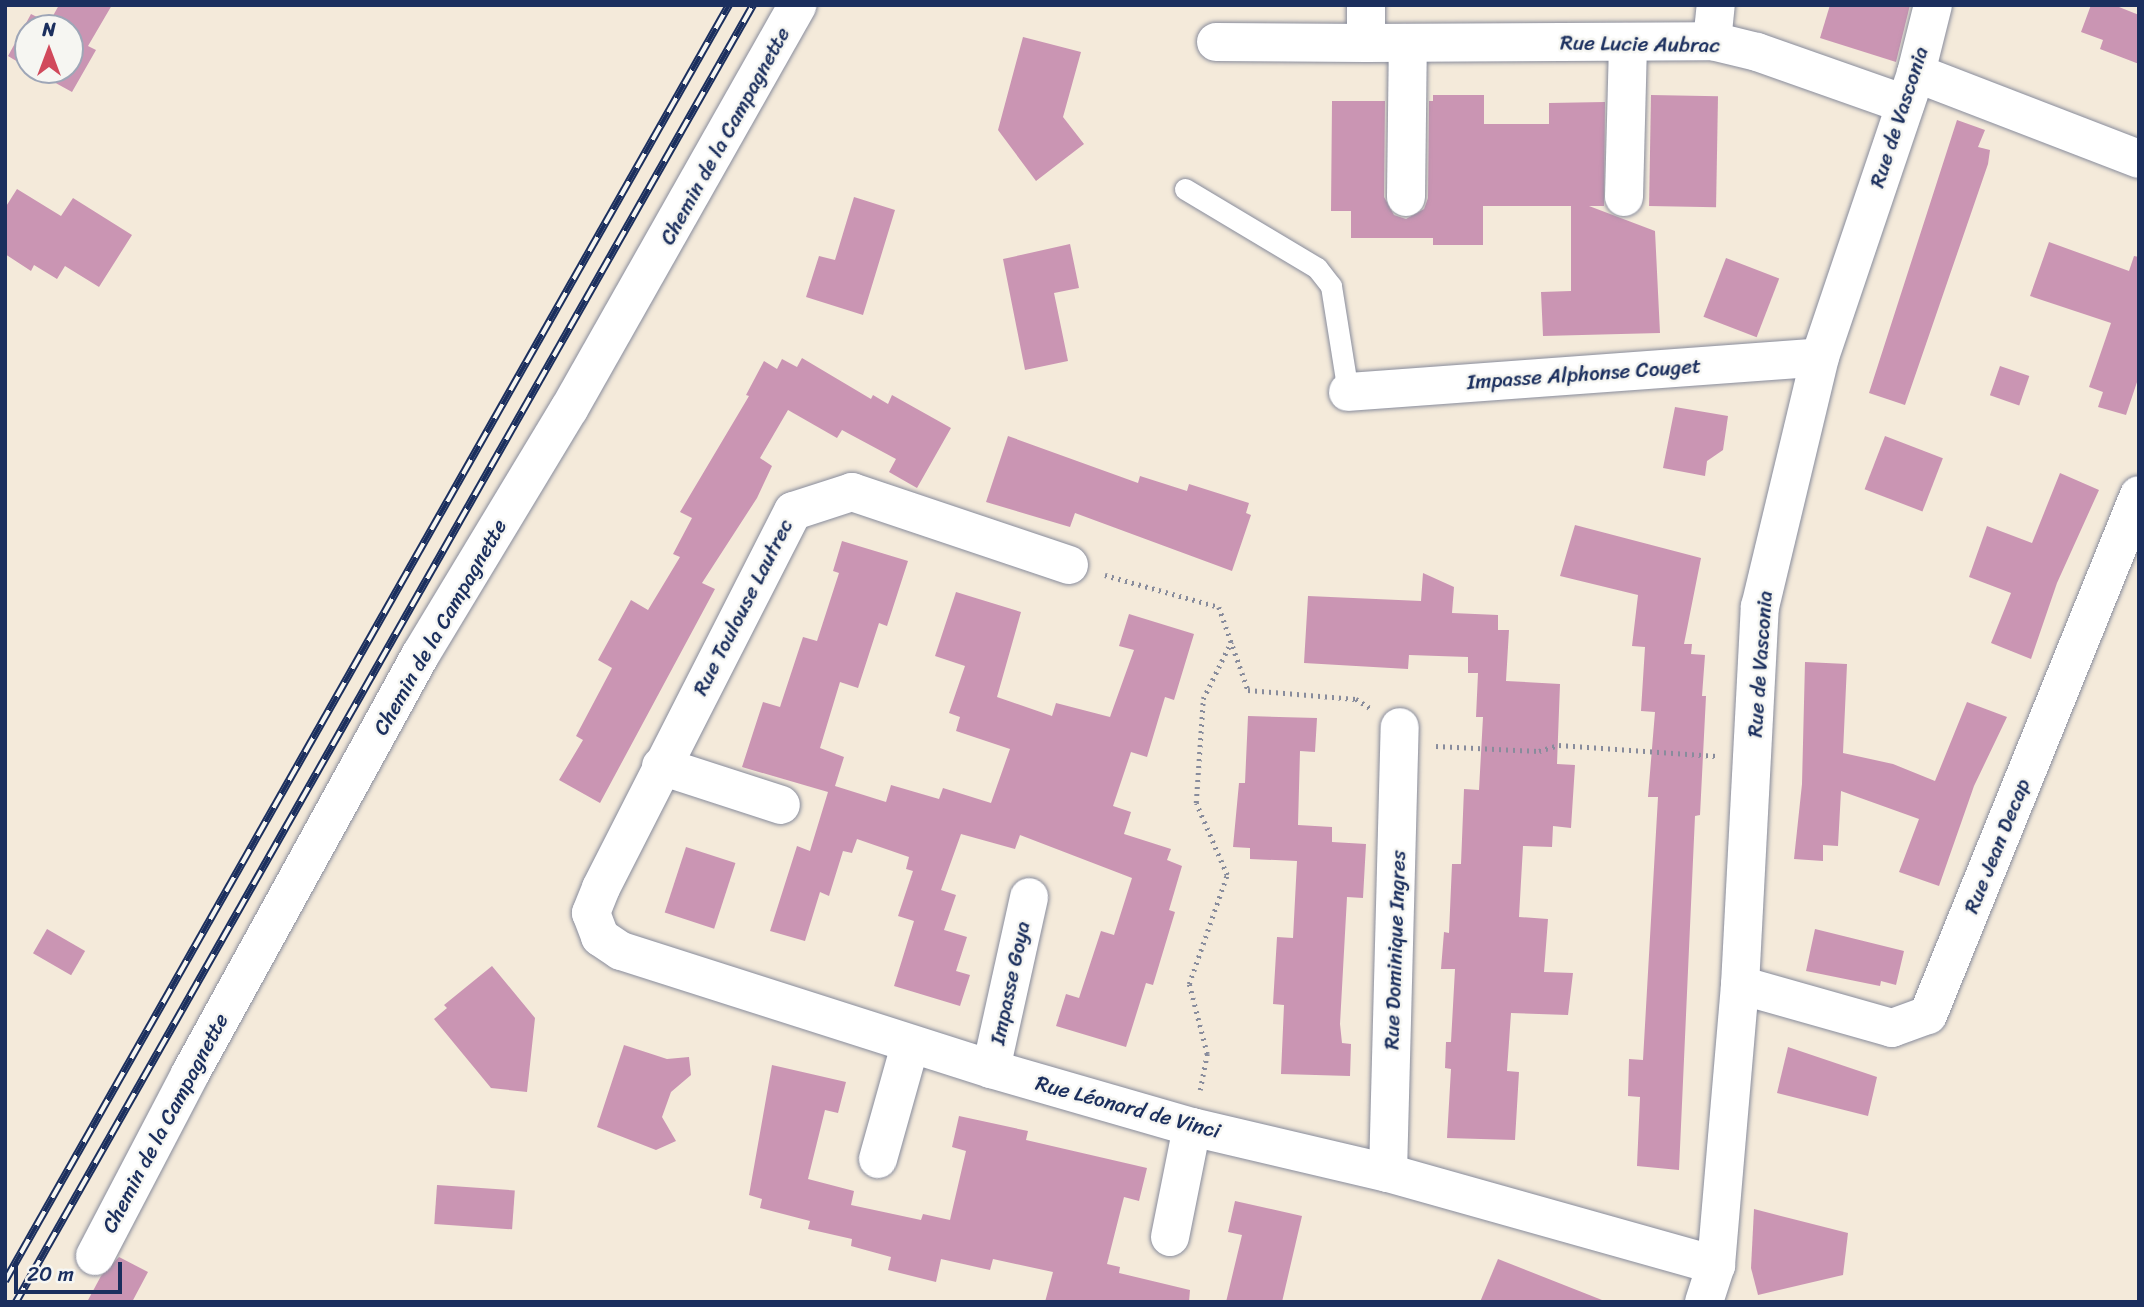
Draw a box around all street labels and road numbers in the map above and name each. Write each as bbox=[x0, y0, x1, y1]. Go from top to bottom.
street label: Chemin de la Campagnette bbox=[655, 23, 795, 249]
street label: Rue Lucie Aubrac bbox=[1560, 30, 1720, 58]
street label: Rue de Vasconia bbox=[1864, 43, 1934, 191]
street label: Impasse Alphonse Couget bbox=[1466, 353, 1702, 395]
street label: Rue Toulouse Lautrec bbox=[687, 514, 799, 700]
street label: Chemin de la Campagnette bbox=[368, 515, 512, 739]
street label: Rue de Vasconia bbox=[1742, 589, 1778, 739]
street label: Rue Jean Decap bbox=[1958, 775, 2036, 917]
street label: Rue Dominique Ingres bbox=[1379, 850, 1411, 1050]
street label: Impasse Goya bbox=[985, 919, 1035, 1047]
street label: Chemin de la Campagnette bbox=[96, 1009, 234, 1237]
street label: Rue Léonard de Vinci bbox=[1032, 1070, 1224, 1144]

